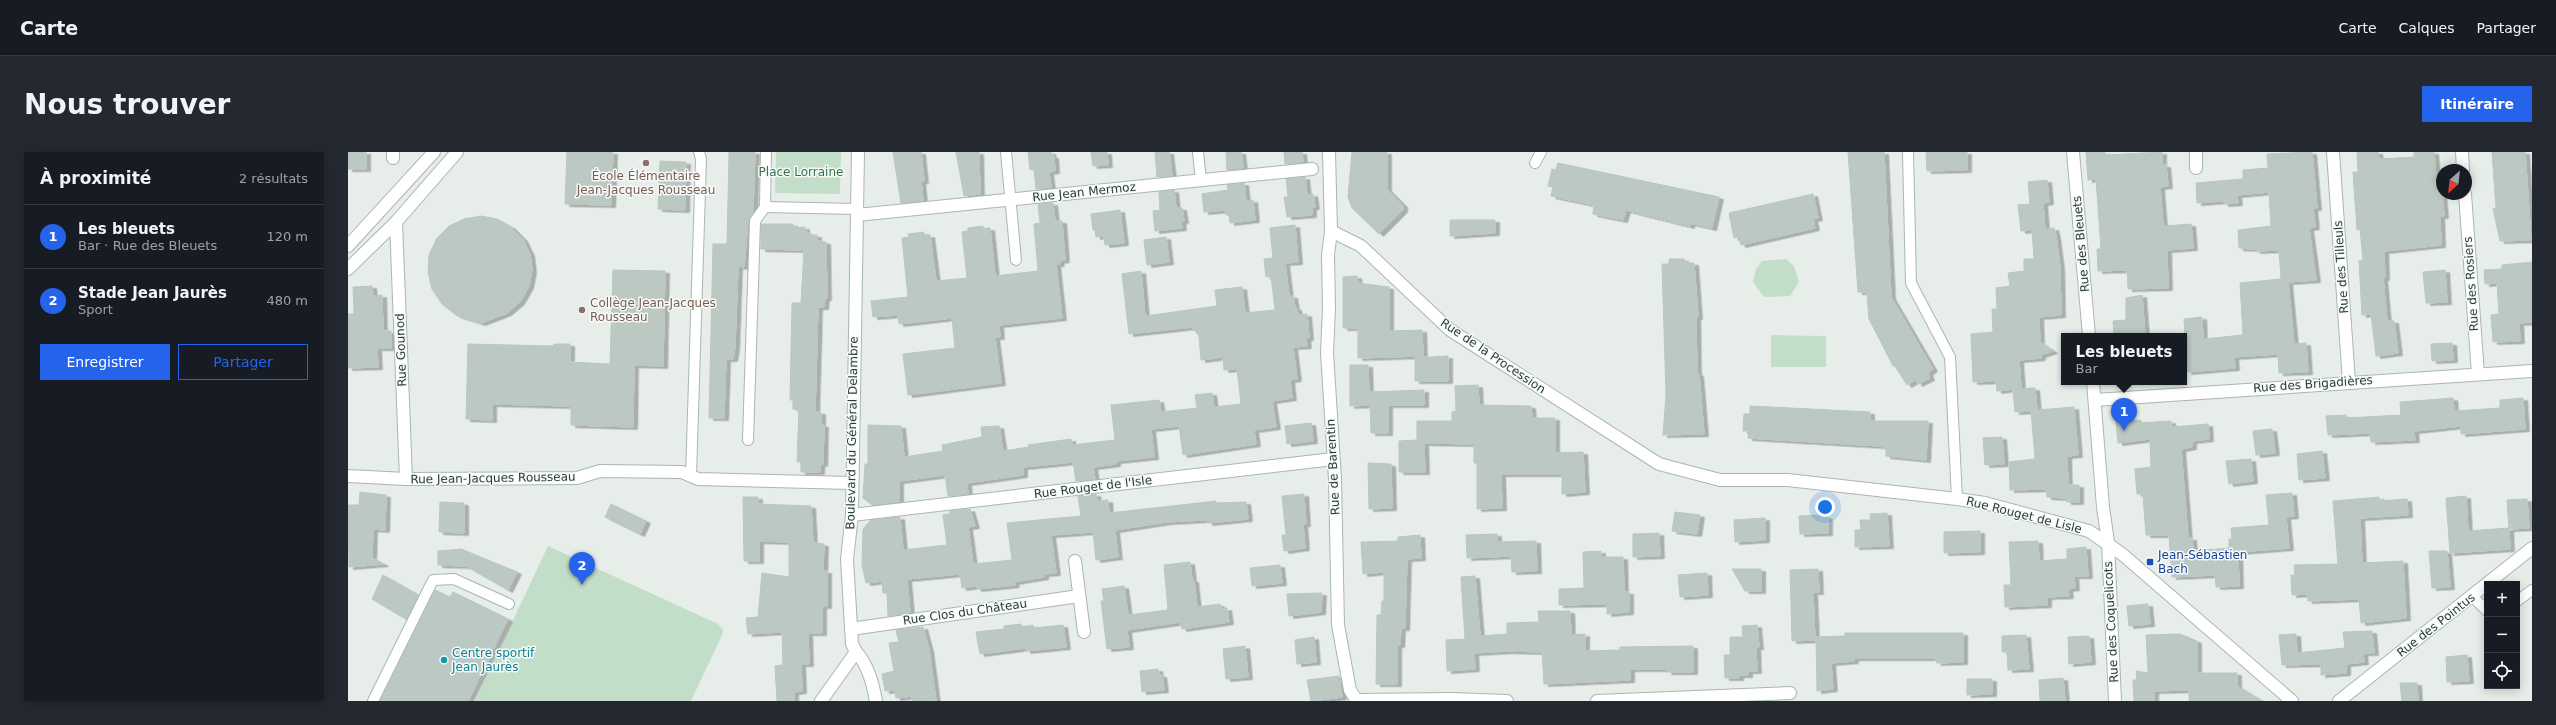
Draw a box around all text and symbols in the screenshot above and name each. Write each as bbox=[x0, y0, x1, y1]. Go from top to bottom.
text: Carte bbox=[20, 17, 78, 39]
text: Carte bbox=[2338, 20, 2377, 36]
text: Calques bbox=[2399, 20, 2455, 36]
text: Partager bbox=[2477, 20, 2536, 36]
button: Itinéraire bbox=[2422, 86, 2532, 122]
text: Nous trouver bbox=[24, 88, 230, 121]
marker: École Élémentaire Jean-Jacques Rousseau bbox=[641, 158, 651, 168]
north arrow bbox=[2436, 164, 2472, 200]
park label: Place Lorraine bbox=[759, 165, 843, 179]
text: À proximité bbox=[40, 168, 151, 188]
place label: École Élémentaire Jean-Jacques Rousseau bbox=[576, 168, 715, 197]
text: 2 résultats bbox=[239, 171, 308, 186]
street label: Rue Jean Mermoz bbox=[1032, 180, 1136, 204]
street label: Rue des Bleuets bbox=[2070, 195, 2092, 293]
text: Les bleuets bbox=[78, 220, 175, 238]
street label: Rue des Tilleuls bbox=[2331, 220, 2351, 314]
text: 1 bbox=[48, 229, 58, 244]
text: 120 m bbox=[266, 229, 308, 244]
street label: Rue des Rosiers bbox=[2461, 236, 2481, 332]
text: Bar · Rue des Bleuets bbox=[78, 238, 217, 253]
text: Stade Jean Jaurès bbox=[78, 284, 227, 302]
text: 2 bbox=[48, 293, 58, 308]
text: 480 m bbox=[266, 293, 308, 308]
place label: Collège Jean-Jacques Rousseau bbox=[590, 296, 716, 324]
text: Sport bbox=[78, 302, 113, 317]
marker: Collège Jean-Jacques Rousseau bbox=[577, 305, 587, 315]
street label: Rue Gounod bbox=[393, 313, 409, 387]
street label: Rue de la Procession bbox=[1438, 316, 1548, 396]
popup bbox=[2061, 333, 2187, 385]
street label: Boulevard du Général Delambre bbox=[843, 336, 861, 530]
text: Les bleuets bbox=[2076, 343, 2172, 361]
button: Enregistrer bbox=[40, 344, 170, 380]
button: Partager bbox=[178, 344, 308, 380]
text: Bar bbox=[2076, 361, 2098, 376]
street label: Rue des Brigadières bbox=[2253, 373, 2373, 395]
pin: 1 bbox=[2111, 398, 2137, 431]
street label: Rue de Barentin bbox=[1323, 419, 1343, 515]
street label: Rue Jean-Jacques Rousseau bbox=[410, 470, 576, 486]
street label: Rue Rouget de l'Isle bbox=[1033, 473, 1153, 501]
street label: Rue Rouget de Lisle bbox=[1965, 494, 2083, 536]
your location bbox=[1815, 497, 1835, 517]
place label: Jean-Sébastien Bach bbox=[2157, 548, 2247, 576]
pin: 2 bbox=[569, 552, 595, 585]
marker: Jean-Sébastien Bach bbox=[2145, 557, 2155, 567]
street label: Rue des Coquelicots bbox=[2101, 561, 2121, 683]
map controls bbox=[2484, 581, 2520, 689]
button: + bbox=[2484, 581, 2520, 617]
street label: Rue des Pointus bbox=[2394, 590, 2478, 660]
street label: Rue Clos du Château bbox=[902, 596, 1028, 628]
button: − bbox=[2484, 617, 2520, 653]
place label: Centre sportif Jean Jaurès bbox=[451, 646, 535, 674]
button: locate bbox=[2484, 653, 2520, 689]
marker: Centre sportif Jean Jaurès bbox=[439, 655, 449, 665]

